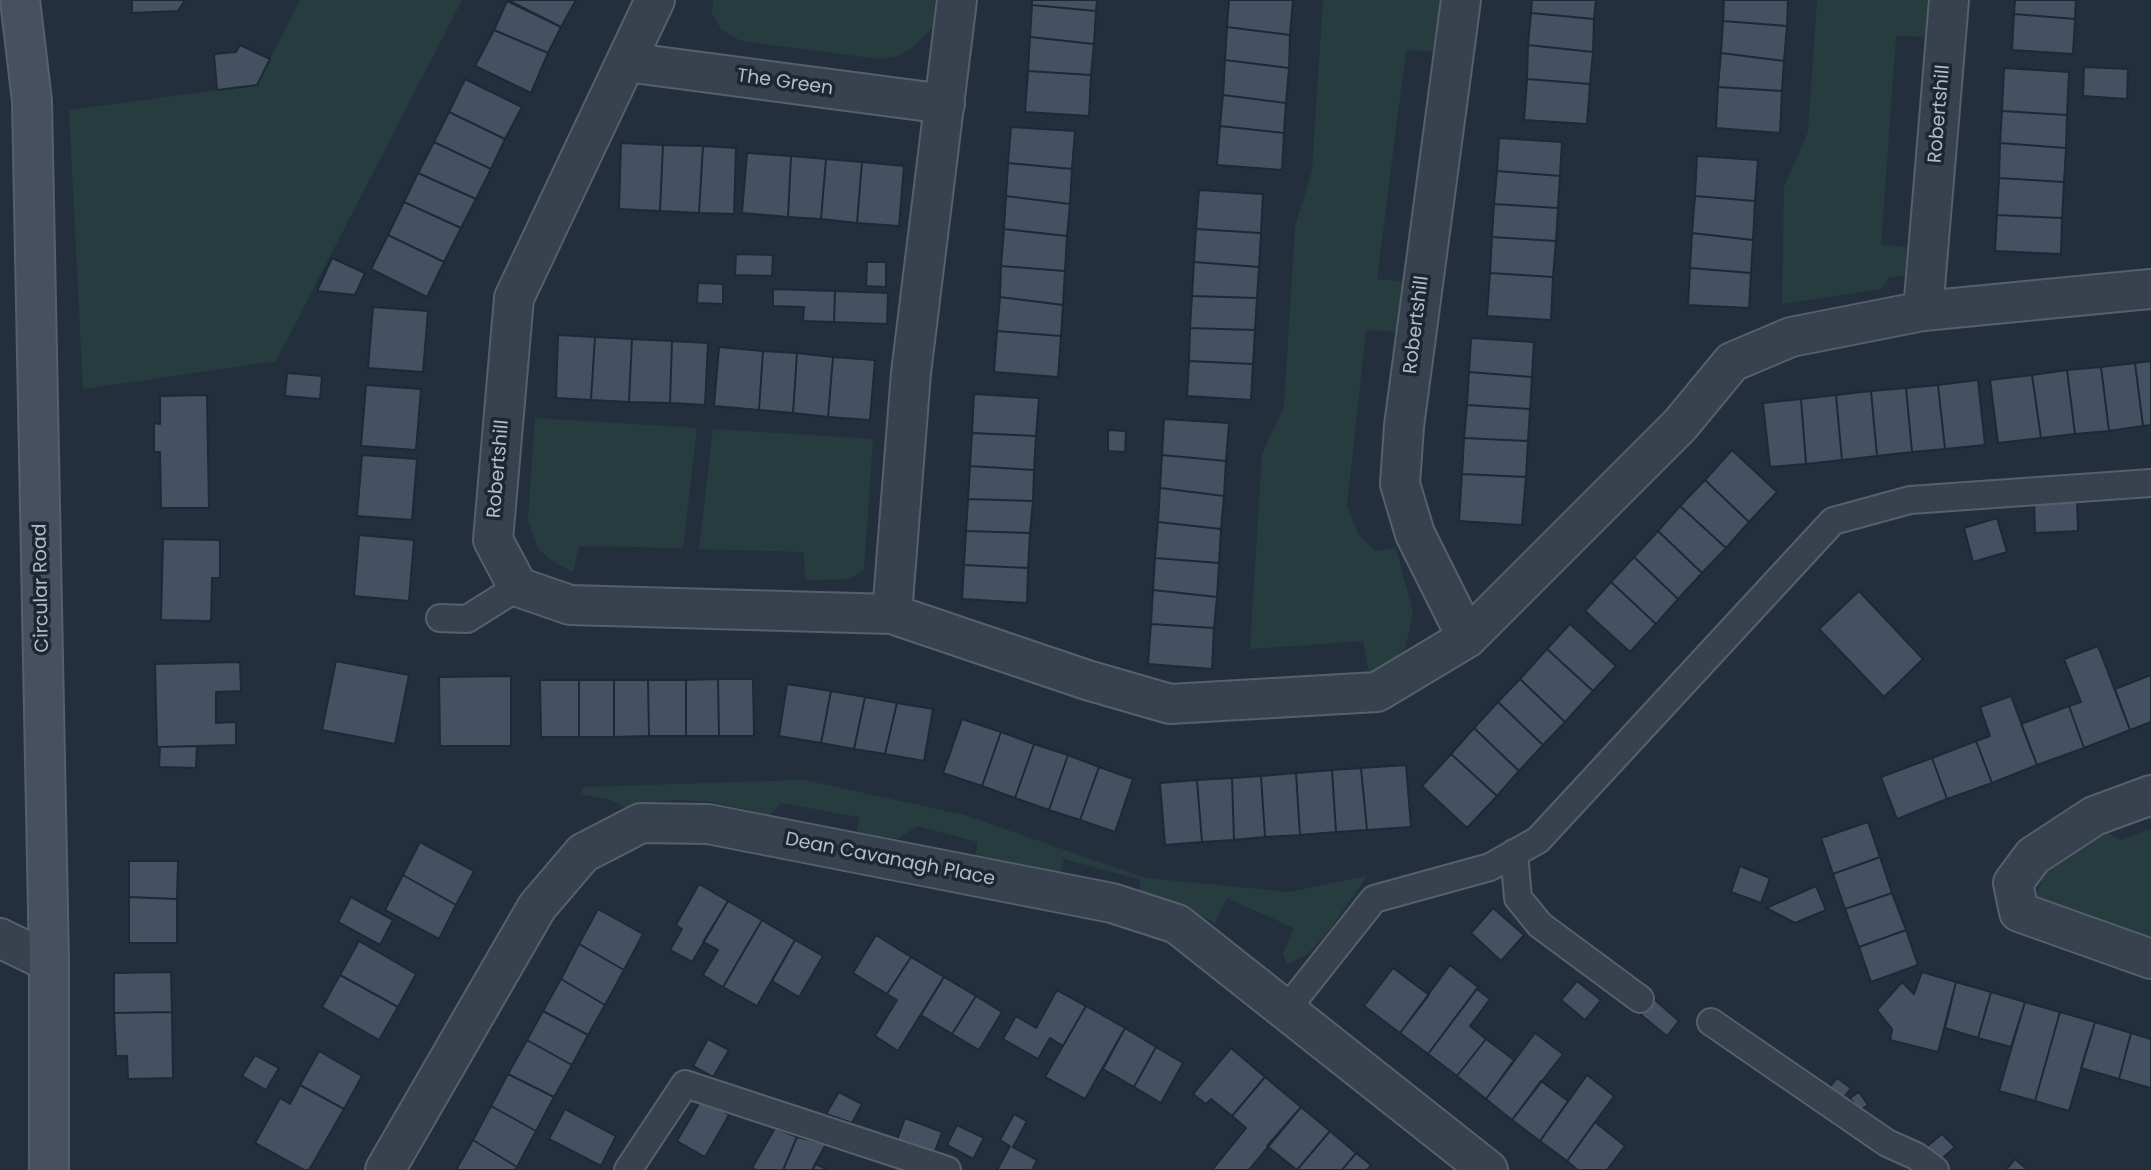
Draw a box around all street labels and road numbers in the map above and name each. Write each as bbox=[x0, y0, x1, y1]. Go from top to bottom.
street label: Robertshill bbox=[1924, 64, 1956, 164]
street label: The Green bbox=[735, 65, 835, 101]
street label: Robertshill bbox=[1400, 275, 1434, 375]
street label: Robertshill bbox=[483, 419, 515, 519]
street label: Circular Road bbox=[29, 523, 55, 653]
street label: Dean Cavanagh Place bbox=[783, 828, 997, 892]

